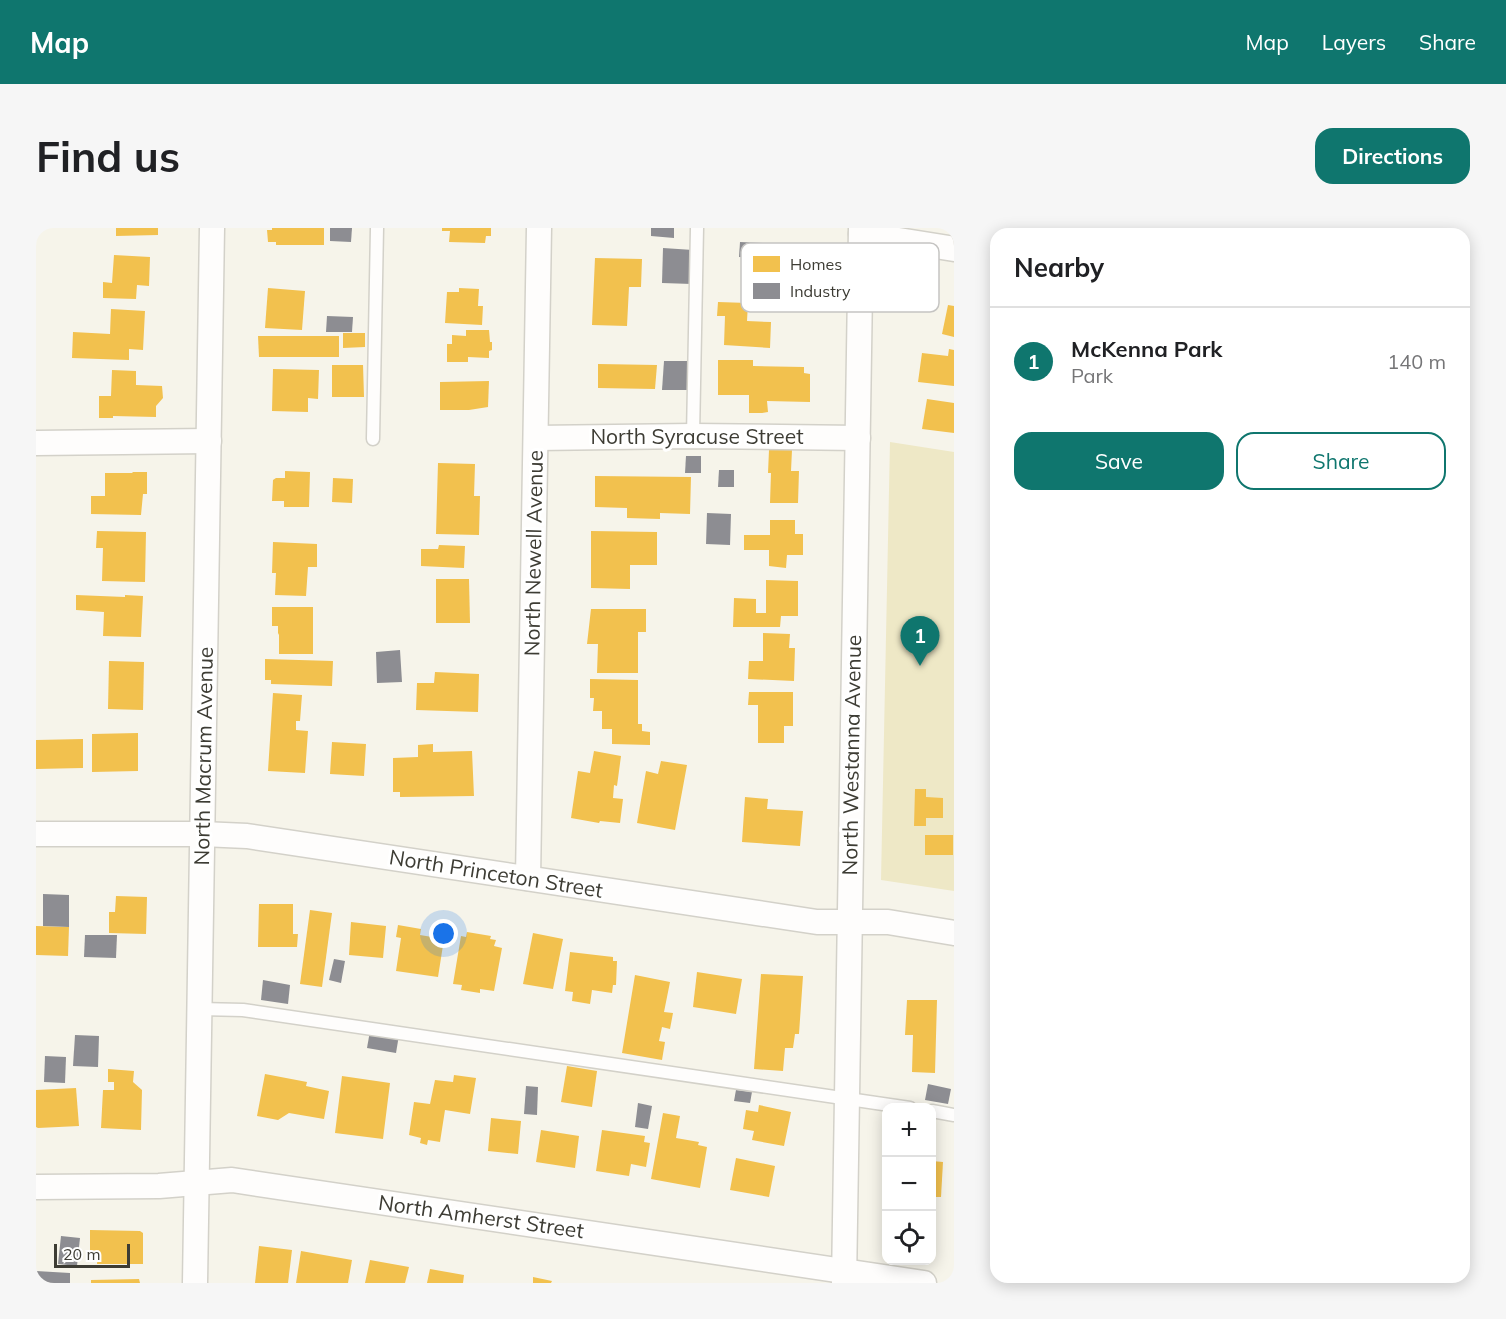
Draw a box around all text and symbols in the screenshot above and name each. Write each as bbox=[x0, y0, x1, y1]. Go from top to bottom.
text: Map bbox=[30, 25, 89, 60]
text: Map bbox=[1246, 29, 1289, 55]
text: Layers bbox=[1322, 29, 1386, 55]
text: Share bbox=[1419, 29, 1476, 55]
button: Directions bbox=[1315, 128, 1470, 184]
text: Find us bbox=[36, 130, 180, 183]
legend bbox=[741, 243, 939, 312]
text: Nearby bbox=[1014, 251, 1104, 284]
text: Homes bbox=[790, 254, 842, 274]
text: Industry bbox=[790, 281, 851, 301]
text: McKenna Park bbox=[1071, 335, 1222, 363]
text: 1 bbox=[1028, 349, 1040, 374]
text: 140 m bbox=[1387, 349, 1446, 374]
text: Park bbox=[1071, 363, 1113, 388]
street label: North Syracuse Street bbox=[590, 423, 804, 449]
button: Save bbox=[1014, 432, 1224, 490]
button: Share bbox=[1236, 432, 1446, 490]
street label: North Newell Avenue bbox=[518, 450, 548, 656]
pin: 1 bbox=[900, 616, 940, 666]
street label: North Westanna Avenue bbox=[836, 634, 866, 876]
street label: North Macrum Avenue bbox=[188, 646, 218, 866]
street label: North Princeton Street bbox=[387, 843, 605, 903]
your location bbox=[429, 919, 458, 948]
map controls bbox=[882, 1103, 936, 1265]
button: + bbox=[882, 1103, 936, 1157]
button: − bbox=[882, 1157, 936, 1211]
street label: North Amherst Street bbox=[377, 1189, 586, 1243]
button: locate bbox=[882, 1211, 936, 1265]
scale bar bbox=[54, 1241, 130, 1268]
text: 20 m bbox=[63, 1244, 100, 1264]

